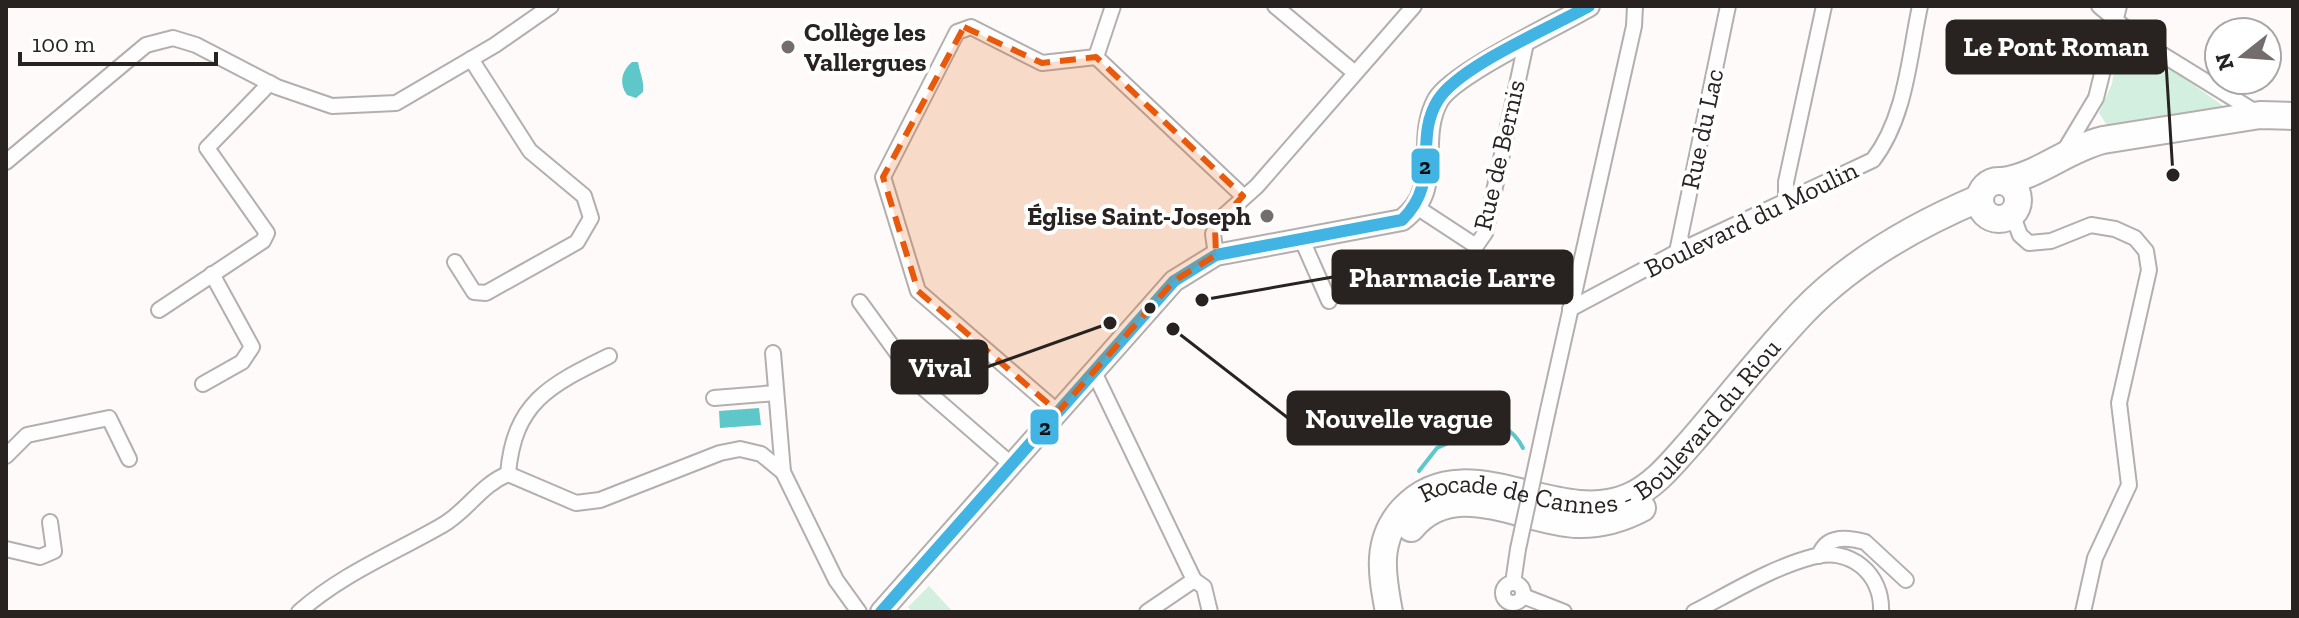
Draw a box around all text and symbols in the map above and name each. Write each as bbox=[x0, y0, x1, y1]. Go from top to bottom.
scale bar bbox=[20, 16, 216, 66]
place label: Collège les Vallergues bbox=[804, 16, 927, 78]
north arrow bbox=[2203, 16, 2283, 96]
callout: Le Pont Roman bbox=[1947, 21, 2165, 73]
text: 100 m bbox=[32, 29, 95, 58]
text: Le Pont Roman bbox=[1963, 30, 2149, 63]
marker: Collège les Vallergues bbox=[779, 38, 797, 56]
text: N bbox=[2209, 49, 2240, 74]
street label: Rue du Lac bbox=[1674, 66, 1730, 192]
street label: Rue de Bernis bbox=[1466, 77, 1532, 233]
line badge: 2 bbox=[1410, 147, 1441, 185]
text: 2 bbox=[1419, 153, 1431, 180]
street label: Boulevard du Moulin bbox=[1639, 153, 1863, 285]
place label: Église Saint-Joseph bbox=[1027, 200, 1251, 232]
marker: Église Saint-Joseph bbox=[1258, 207, 1276, 225]
callout: Pharmacie Larre bbox=[1333, 251, 1572, 303]
text: Pharmacie Larre bbox=[1349, 261, 1555, 294]
unlabelled marker bbox=[1142, 300, 1158, 316]
street label: Rocade de Cannes - Boulevard du Riou bbox=[1413, 332, 1787, 521]
callout: Vival bbox=[892, 341, 987, 393]
text: Vival bbox=[908, 351, 972, 384]
callout: Nouvelle vague bbox=[1288, 392, 1509, 444]
text: Nouvelle vague bbox=[1305, 402, 1493, 435]
line badge: 2 bbox=[1029, 408, 1060, 446]
text: 2 bbox=[1039, 414, 1051, 441]

